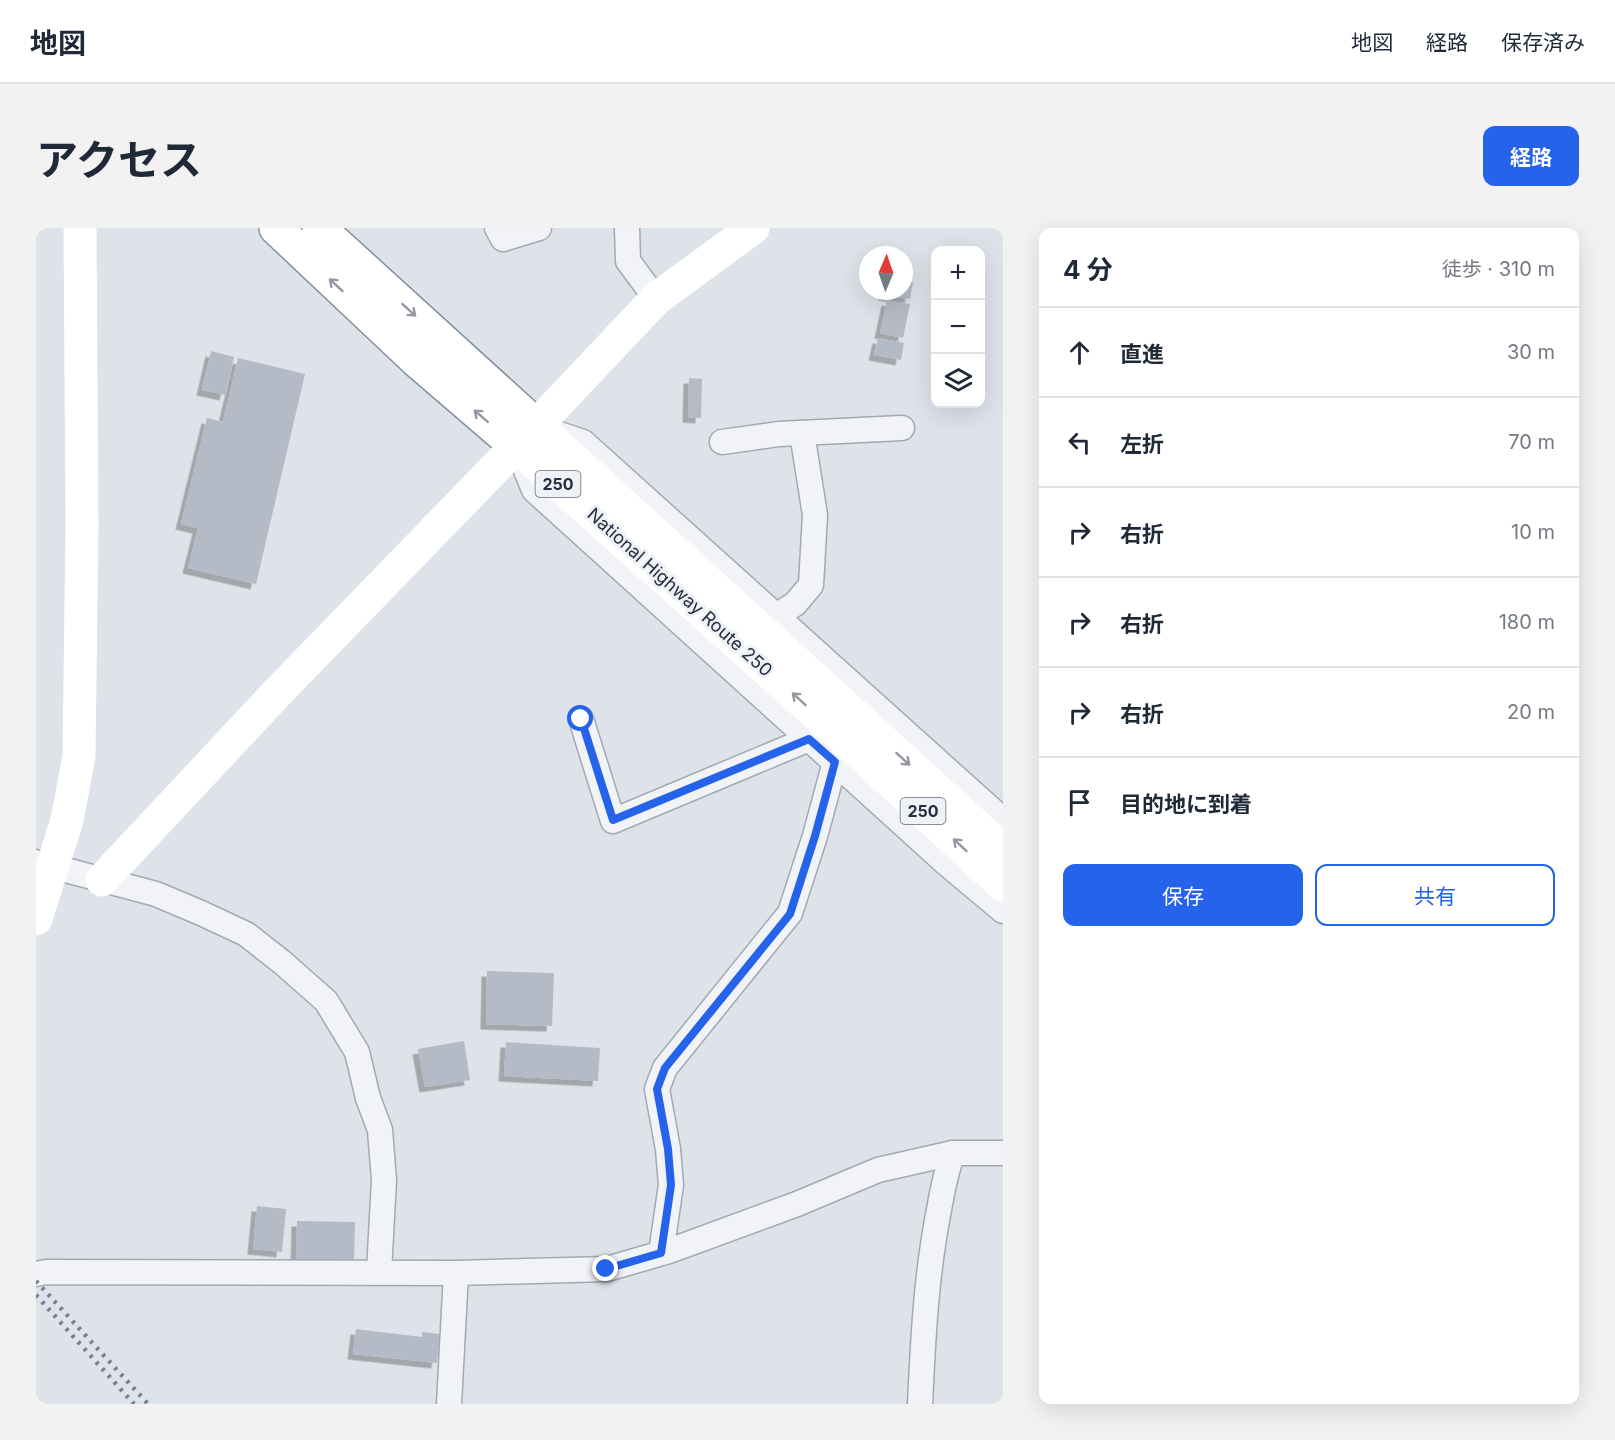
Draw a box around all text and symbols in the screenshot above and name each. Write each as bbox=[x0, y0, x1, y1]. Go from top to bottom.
text: 地図 bbox=[30, 26, 86, 60]
text: 地図 bbox=[1351, 30, 1393, 55]
text: 経路 bbox=[1426, 30, 1468, 55]
text: 保存済み bbox=[1501, 30, 1585, 55]
button: 経路 bbox=[1483, 126, 1579, 186]
text: アクセス bbox=[36, 134, 202, 185]
north arrow bbox=[859, 246, 913, 300]
map controls bbox=[931, 246, 985, 408]
button: + bbox=[931, 246, 985, 300]
text: 4 分 bbox=[1063, 254, 1113, 285]
text: 徒歩 · 310 m bbox=[1442, 257, 1555, 281]
one-way arrow bbox=[329, 278, 344, 292]
button: − bbox=[931, 300, 985, 354]
one-way arrow bbox=[401, 303, 416, 317]
icon: ahead bbox=[1063, 336, 1096, 369]
text: 30 m bbox=[1507, 340, 1555, 364]
text: 直進 bbox=[1120, 341, 1164, 367]
button: layers bbox=[931, 354, 985, 408]
one-way arrow bbox=[474, 409, 489, 423]
icon: left bbox=[1063, 426, 1096, 459]
text: 70 m bbox=[1508, 430, 1555, 454]
text: 左折 bbox=[1120, 431, 1164, 457]
road number: 250 bbox=[536, 471, 580, 497]
street label: National Highway Route 250 bbox=[583, 503, 777, 681]
icon: right bbox=[1063, 516, 1096, 549]
text: 10 m bbox=[1511, 520, 1555, 544]
text: 右折 bbox=[1120, 521, 1164, 547]
icon: right bbox=[1063, 606, 1096, 639]
text: 180 m bbox=[1499, 610, 1555, 634]
text: 右折 bbox=[1120, 611, 1164, 637]
one-way arrow bbox=[792, 692, 807, 706]
icon: right bbox=[1063, 696, 1096, 729]
text: 20 m bbox=[1507, 700, 1555, 724]
text: 右折 bbox=[1120, 701, 1164, 727]
route start bbox=[567, 705, 593, 731]
one-way arrow bbox=[895, 752, 910, 766]
icon: arrive bbox=[1063, 786, 1096, 819]
text: 目的地に到着 bbox=[1120, 791, 1252, 817]
road number: 250 bbox=[900, 798, 946, 824]
one-way arrow bbox=[953, 838, 968, 852]
button: 保存 bbox=[1063, 864, 1303, 926]
button: 共有 bbox=[1315, 864, 1555, 926]
route end bbox=[592, 1255, 618, 1281]

